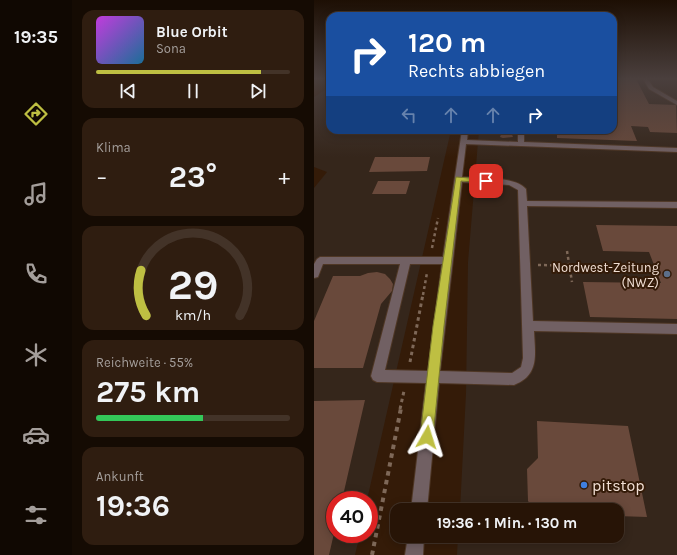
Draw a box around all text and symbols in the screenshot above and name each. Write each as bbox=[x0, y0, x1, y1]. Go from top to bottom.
text: Blue Orbit bbox=[156, 23, 228, 41]
text: 19:35 bbox=[14, 26, 58, 48]
text: 120 m bbox=[408, 26, 486, 59]
icon: right bbox=[342, 28, 394, 80]
text: Sona bbox=[156, 41, 186, 56]
text: Rechts abbiegen bbox=[408, 60, 545, 82]
icon: previous bbox=[117, 80, 139, 102]
icon: pause bbox=[182, 80, 204, 102]
icon: next bbox=[247, 80, 269, 102]
icon: directions bbox=[22, 100, 50, 128]
icon: left bbox=[398, 104, 420, 126]
icon: ahead bbox=[440, 104, 462, 126]
icon: ahead bbox=[482, 104, 504, 126]
icon: right bbox=[524, 104, 546, 126]
text: Klima bbox=[96, 140, 131, 155]
text: 23° bbox=[169, 159, 217, 195]
text: − bbox=[96, 164, 108, 190]
text: + bbox=[278, 164, 290, 190]
pin bbox=[469, 164, 503, 198]
icon: arrive bbox=[475, 170, 497, 192]
icon: music bbox=[22, 180, 50, 208]
icon: phone bbox=[22, 260, 50, 288]
text: 29 bbox=[168, 260, 218, 308]
place label: Nordwest-Zeitung (NWZ) bbox=[552, 260, 660, 290]
marker: Nordwest-Zeitung (NWZ) bbox=[662, 269, 672, 279]
text: km/h bbox=[175, 306, 211, 323]
icon: climate bbox=[22, 341, 50, 369]
text: Reichweite · 55% bbox=[96, 355, 193, 370]
text: 275 km bbox=[96, 374, 200, 410]
position arrow bbox=[406, 416, 448, 458]
icon: car bbox=[22, 421, 50, 449]
text: Ankunft bbox=[96, 469, 144, 484]
place label: pitstop bbox=[592, 476, 645, 495]
marker: pitstop bbox=[579, 480, 589, 490]
text: 19:36 bbox=[96, 488, 170, 524]
speed limit sign: 40 bbox=[326, 491, 378, 543]
icon: filters bbox=[22, 501, 50, 529]
text: 19:36 · 1 Min. · 130 m bbox=[437, 514, 577, 532]

